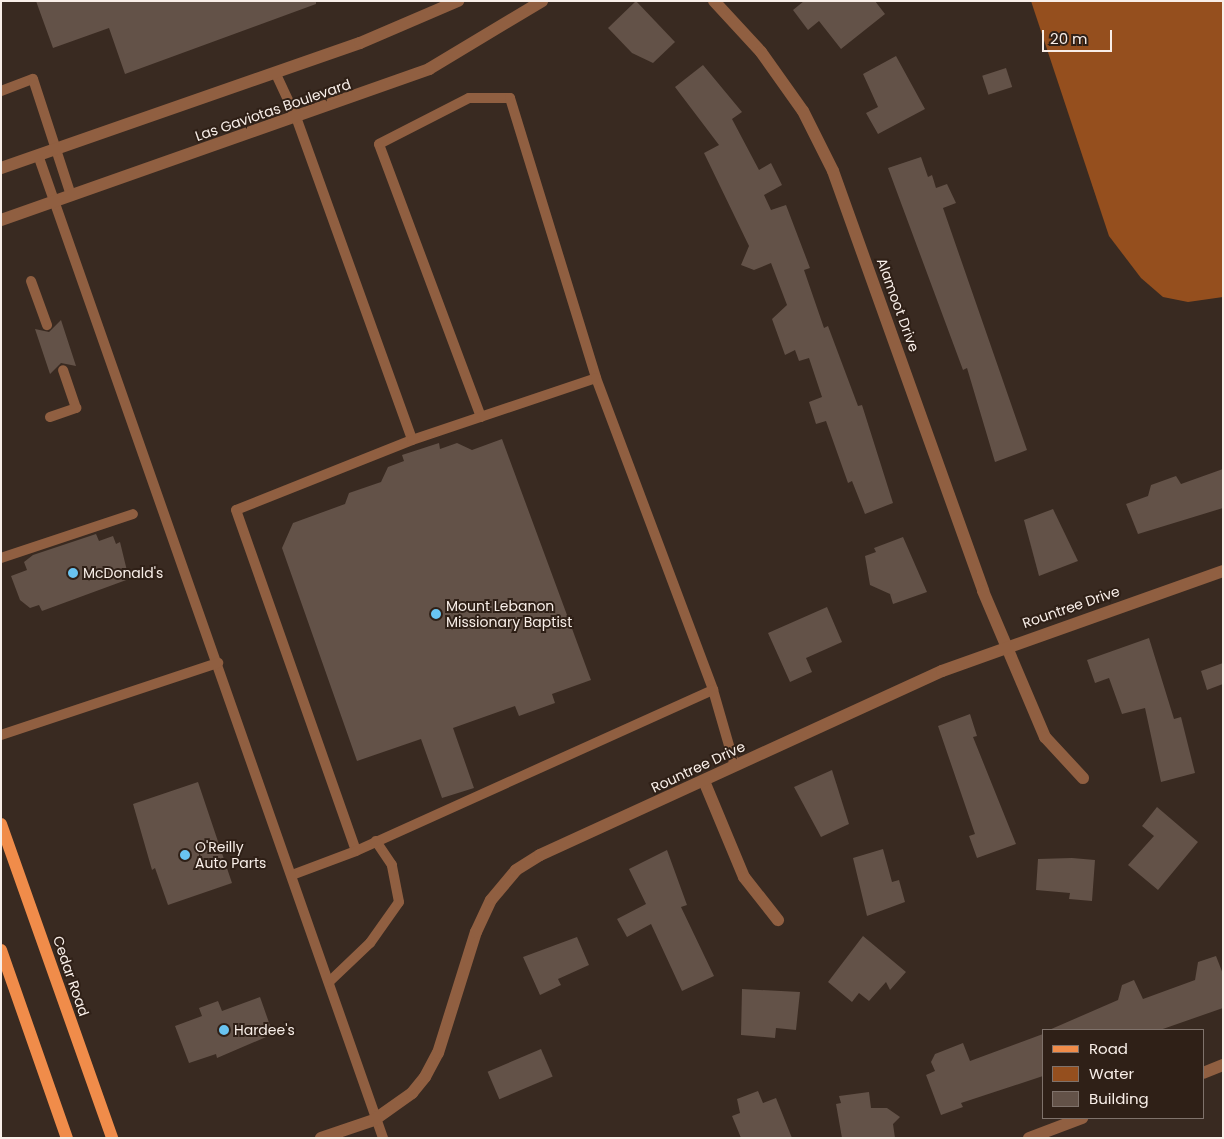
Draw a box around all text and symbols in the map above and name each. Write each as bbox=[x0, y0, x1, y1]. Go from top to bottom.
scale bar bbox=[1044, 20, 1114, 52]
text: 20 m bbox=[1050, 28, 1088, 49]
street label: Las Gaviotas Boulevard bbox=[193, 75, 353, 145]
street label: Alamoot Drive bbox=[873, 256, 923, 354]
place label: McDonald's bbox=[83, 565, 163, 581]
marker: McDonald's bbox=[67, 567, 79, 579]
street label: Rountree Drive bbox=[1020, 582, 1122, 632]
place label: Mount Lebanon Missionary Baptist bbox=[446, 598, 572, 630]
marker: Mount Lebanon Missionary Baptist bbox=[430, 608, 442, 620]
street label: Rountree Drive bbox=[648, 738, 748, 796]
place label: O'Reilly Auto Parts bbox=[195, 839, 266, 872]
marker: O'Reilly Auto Parts bbox=[179, 849, 191, 861]
street label: Cedar Road bbox=[49, 934, 93, 1018]
place label: Hardee's bbox=[234, 1022, 295, 1038]
marker: Hardee's bbox=[218, 1024, 230, 1036]
legend bbox=[1042, 1029, 1204, 1119]
text: Road bbox=[1089, 1038, 1128, 1059]
text: Water bbox=[1089, 1063, 1134, 1084]
text: Building bbox=[1089, 1088, 1149, 1109]

